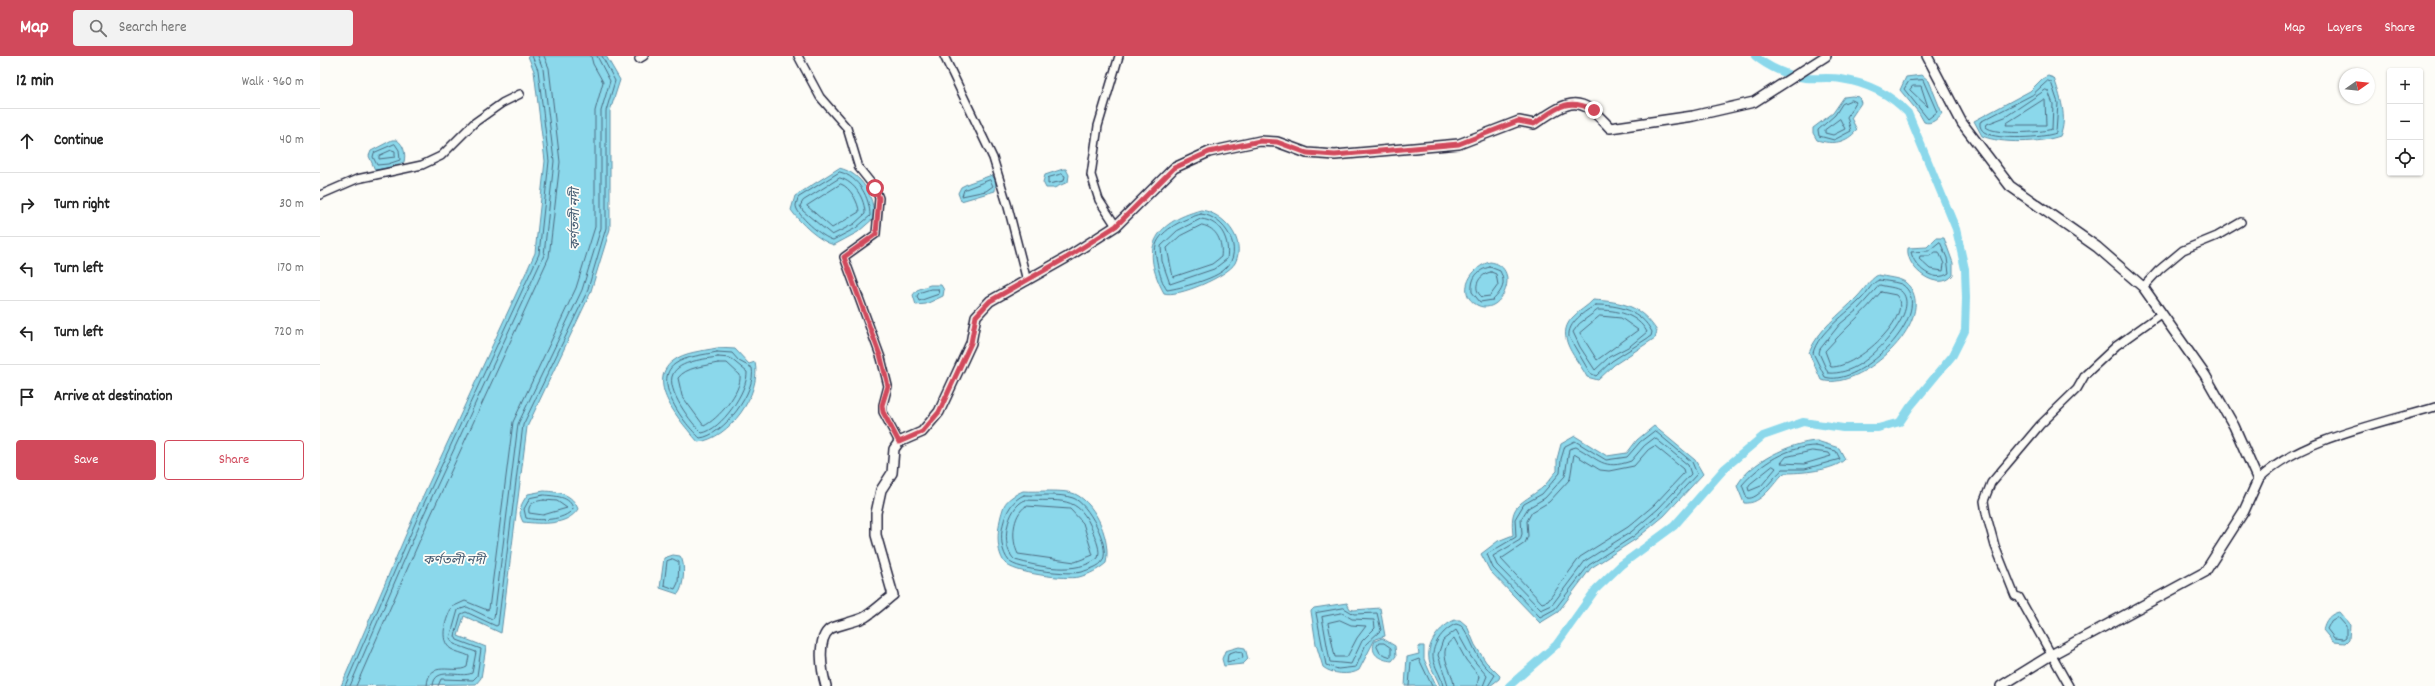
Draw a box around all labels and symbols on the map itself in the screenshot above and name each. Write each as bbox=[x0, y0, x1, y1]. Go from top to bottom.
north arrow bbox=[2339, 68, 2375, 104]
route end bbox=[1585, 101, 1603, 119]
route start bbox=[866, 179, 884, 197]
water label: কর্ণতলী নদী bbox=[567, 185, 586, 250]
water label: কর্ণতলী নদী bbox=[423, 552, 488, 571]

